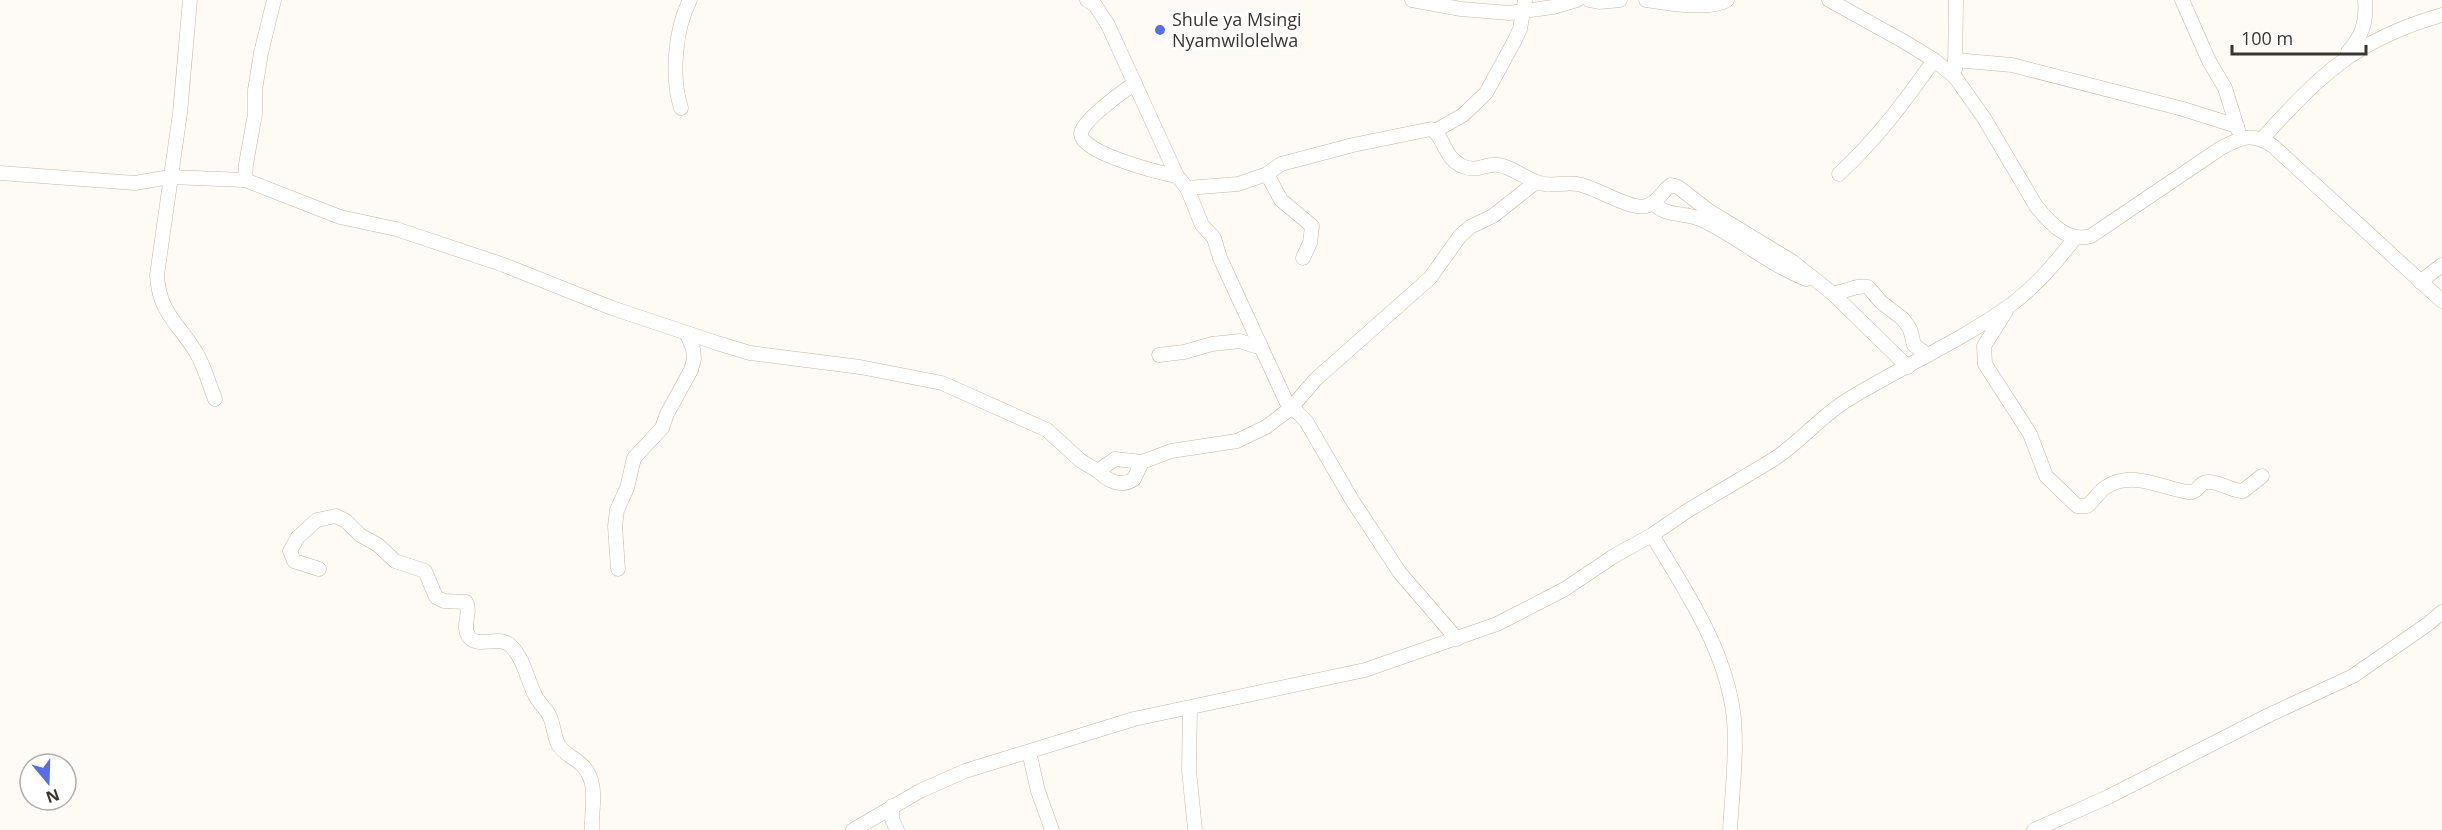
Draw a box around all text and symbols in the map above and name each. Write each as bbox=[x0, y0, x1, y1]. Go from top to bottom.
place label: Shule ya Msingi Nyamwilolelwa bbox=[1172, 7, 1302, 52]
scale bar bbox=[2232, 18, 2366, 56]
marker: Shule ya Msingi Nyamwilolelwa bbox=[1153, 23, 1167, 37]
text: 100 m bbox=[2241, 26, 2293, 50]
north arrow bbox=[18, 752, 78, 812]
text: N bbox=[43, 784, 63, 809]

